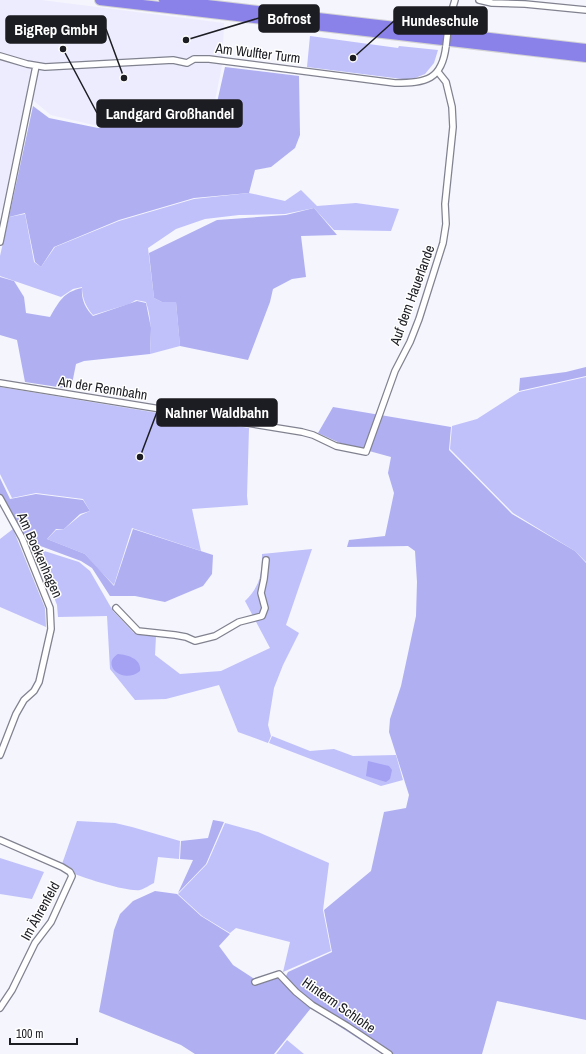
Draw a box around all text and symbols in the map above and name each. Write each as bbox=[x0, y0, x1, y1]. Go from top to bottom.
callout: Bofrost bbox=[259, 5, 319, 32]
callout: Hundeschule bbox=[394, 7, 487, 34]
text: Bofrost bbox=[267, 8, 311, 29]
text: Hundeschule bbox=[401, 10, 479, 31]
callout: BigRep GmbH bbox=[6, 16, 106, 43]
text: BigRep GmbH bbox=[14, 19, 98, 40]
street label: Am Wulfter Turm bbox=[214, 39, 301, 67]
callout: Landgard Großhandel bbox=[97, 100, 242, 127]
text: Landgard Großhandel bbox=[106, 103, 234, 124]
street label: Auf dem Hauerlande bbox=[385, 242, 438, 348]
street label: An der Rennbahn bbox=[56, 372, 149, 404]
callout: Nahner Waldbahn bbox=[157, 399, 277, 426]
text: Nahner Waldbahn bbox=[165, 402, 269, 423]
street label: Am Boekenhagen bbox=[13, 509, 67, 600]
street label: Im Ährenfeld bbox=[17, 878, 63, 944]
street label: Hinterm Schlohe bbox=[299, 973, 379, 1037]
scale bar bbox=[10, 1020, 77, 1046]
text: 100 m bbox=[16, 1026, 43, 1042]

